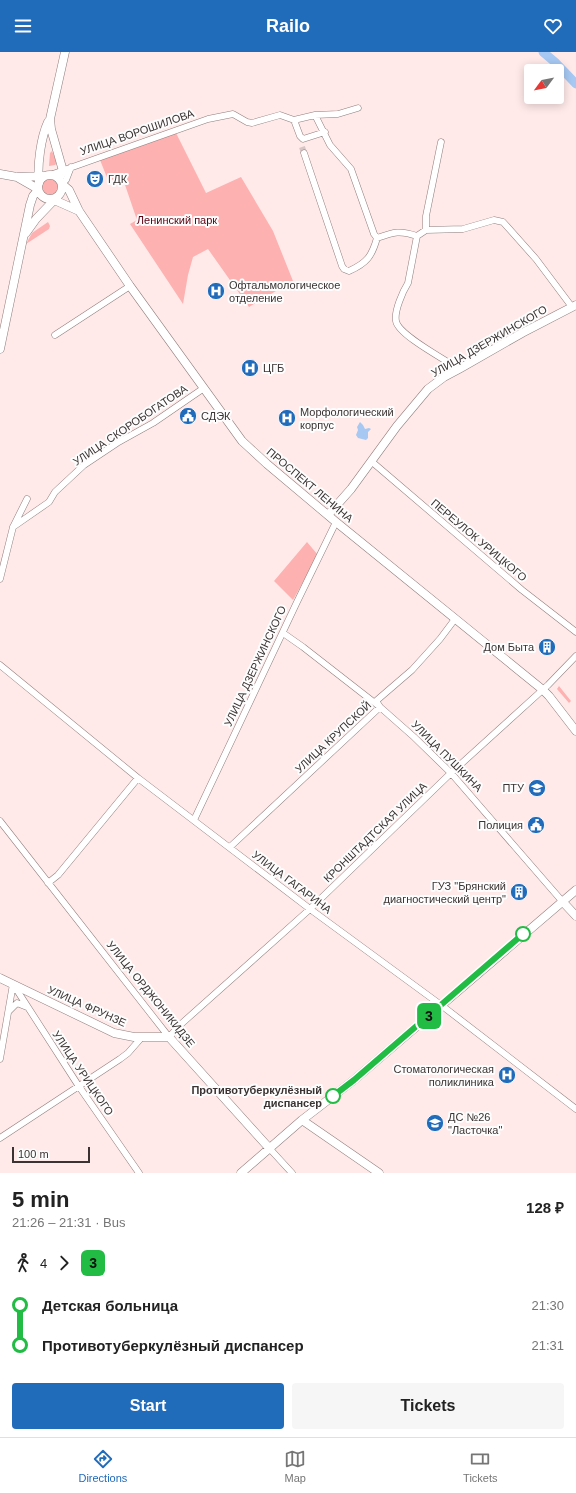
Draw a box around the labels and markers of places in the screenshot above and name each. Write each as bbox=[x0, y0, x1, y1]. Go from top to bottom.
theatre icon: ГДК bbox=[85, 169, 105, 189]
place label: ГДК bbox=[108, 173, 128, 185]
place label: Офтальмологическое отделение bbox=[229, 279, 340, 304]
hospital icon: Офтальмологическое отделение bbox=[206, 281, 226, 301]
hospital icon: ЦГБ bbox=[240, 358, 260, 378]
place label: ЦГБ bbox=[263, 362, 284, 374]
public building icon: СДЭК bbox=[178, 406, 198, 426]
place label: Морфологический корпус bbox=[300, 406, 394, 431]
hospital icon: Морфологический корпус bbox=[277, 408, 297, 428]
place label: СДЭК bbox=[201, 410, 231, 422]
building icon: Дом Быта bbox=[537, 637, 557, 657]
place label: Дом Быта bbox=[484, 641, 535, 653]
school or university icon: ПТУ bbox=[527, 778, 547, 798]
place label: ПТУ bbox=[502, 782, 525, 794]
public building icon: Полиция bbox=[526, 815, 546, 835]
place label: Полиция bbox=[478, 819, 523, 831]
place label: ГУЗ "Брянский диагностический центр" bbox=[383, 880, 506, 905]
building icon: ГУЗ "Брянский диагностический центр" bbox=[509, 882, 529, 902]
unlabelled marker bbox=[515, 926, 531, 942]
place label: Стоматологическая поликлиника bbox=[394, 1063, 495, 1088]
hospital icon: Стоматологическая поликлиника bbox=[497, 1065, 517, 1085]
place label: Противотуберкулёзный диспансер bbox=[191, 1084, 322, 1109]
marker: Противотуберкулёзный диспансер bbox=[325, 1088, 341, 1104]
place label: ДС №26 "Ласточка" bbox=[448, 1111, 502, 1136]
school or university icon: ДС №26 "Ласточка" bbox=[425, 1113, 445, 1133]

